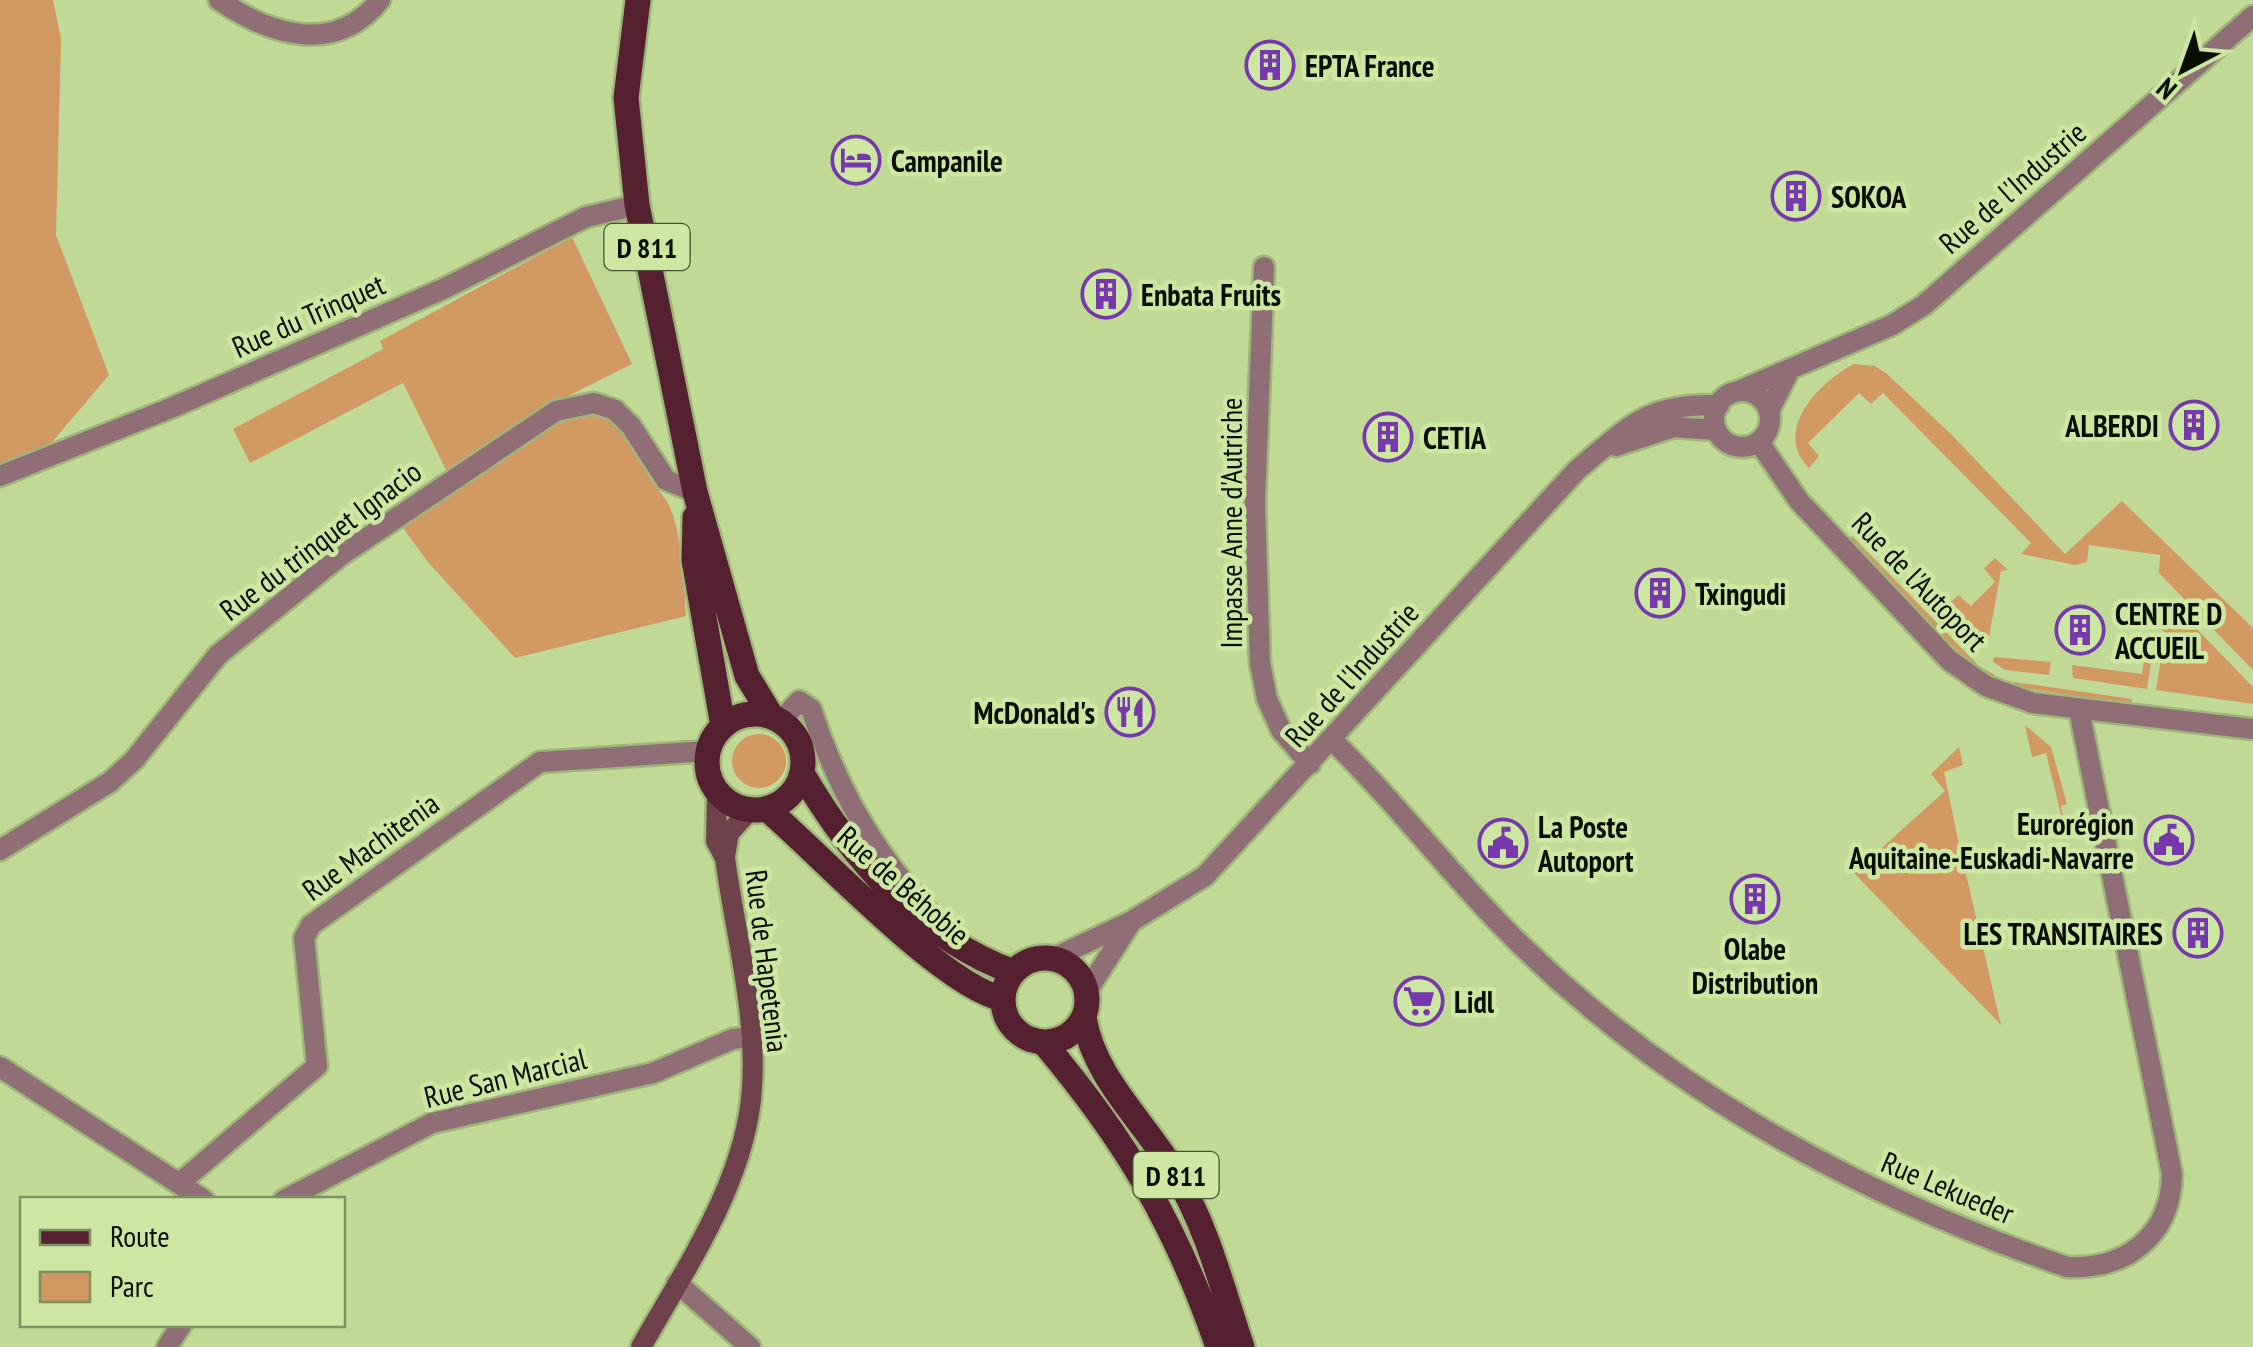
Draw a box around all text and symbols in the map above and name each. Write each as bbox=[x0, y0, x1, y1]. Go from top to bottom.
north arrow bbox=[2133, 20, 2233, 120]
building icon: EPTA France bbox=[1244, 39, 1296, 91]
place label: EPTA France bbox=[1305, 46, 1435, 85]
text: N bbox=[2148, 70, 2184, 108]
street label: Rue de l'Industrie bbox=[1931, 113, 2093, 261]
hotel icon: Campanile bbox=[830, 134, 882, 186]
place label: Campanile bbox=[891, 141, 1003, 180]
building icon: SOKOA bbox=[1770, 170, 1822, 222]
place label: SOKOA bbox=[1831, 177, 1907, 216]
road number: D 811 bbox=[604, 224, 690, 270]
street label: Rue du Trinquet bbox=[226, 264, 391, 366]
building icon: Enbata Fruits bbox=[1080, 268, 1132, 320]
place label: Enbata Fruits bbox=[1141, 275, 1281, 314]
street label: Impasse Anne d'Autriche bbox=[1211, 398, 1250, 648]
building icon: ALBERDI bbox=[2168, 399, 2220, 451]
place label: ALBERDI bbox=[2064, 406, 2159, 445]
building icon: CETIA bbox=[1362, 411, 1414, 463]
place label: CETIA bbox=[1423, 418, 1487, 457]
street label: Rue du trinquet Ignacio bbox=[211, 451, 429, 629]
street label: Rue de l'Autoport bbox=[1844, 503, 1997, 659]
building icon: Txingudi bbox=[1634, 567, 1686, 619]
place label: Txingudi bbox=[1695, 574, 1786, 613]
street label: Rue de l'Industrie bbox=[1276, 593, 1426, 755]
place label: CENTRE D ACCUEIL bbox=[2114, 594, 2222, 667]
building icon: CENTRE D ACCUEIL bbox=[2054, 604, 2106, 656]
restaurant icon: McDonald's bbox=[1104, 686, 1156, 738]
place label: McDonald's bbox=[974, 693, 1095, 732]
street label: Rue Machitenia bbox=[294, 783, 446, 909]
place label: Eurorégion Aquitaine-Euskadi-Navarre bbox=[1848, 804, 2134, 877]
place label: La Poste Autoport bbox=[1537, 807, 1634, 880]
public building icon: Eurorégion Aquitaine-Euskadi-Navarre bbox=[2143, 814, 2195, 866]
street label: Rue de Béhobie bbox=[830, 817, 978, 953]
public building icon: La Poste Autoport bbox=[1477, 817, 1529, 869]
street label: Rue de Hapetenia bbox=[737, 868, 799, 1054]
building icon: Olabe Distribution bbox=[1729, 873, 1781, 925]
building icon: LES TRANSITAIRES bbox=[2172, 907, 2224, 959]
place label: LES TRANSITAIRES bbox=[1964, 914, 2163, 953]
place label: Olabe Distribution bbox=[1692, 929, 1818, 1002]
supermarket icon: Lidl bbox=[1393, 975, 1445, 1027]
place label: Lidl bbox=[1454, 982, 1495, 1021]
street label: Rue San Marcial bbox=[420, 1038, 590, 1116]
street label: Rue Lekueder bbox=[1876, 1142, 2021, 1233]
road number: D 811 bbox=[1134, 1152, 1218, 1198]
legend bbox=[20, 1197, 345, 1327]
text: Route bbox=[110, 1216, 170, 1255]
text: Parc bbox=[110, 1266, 154, 1305]

